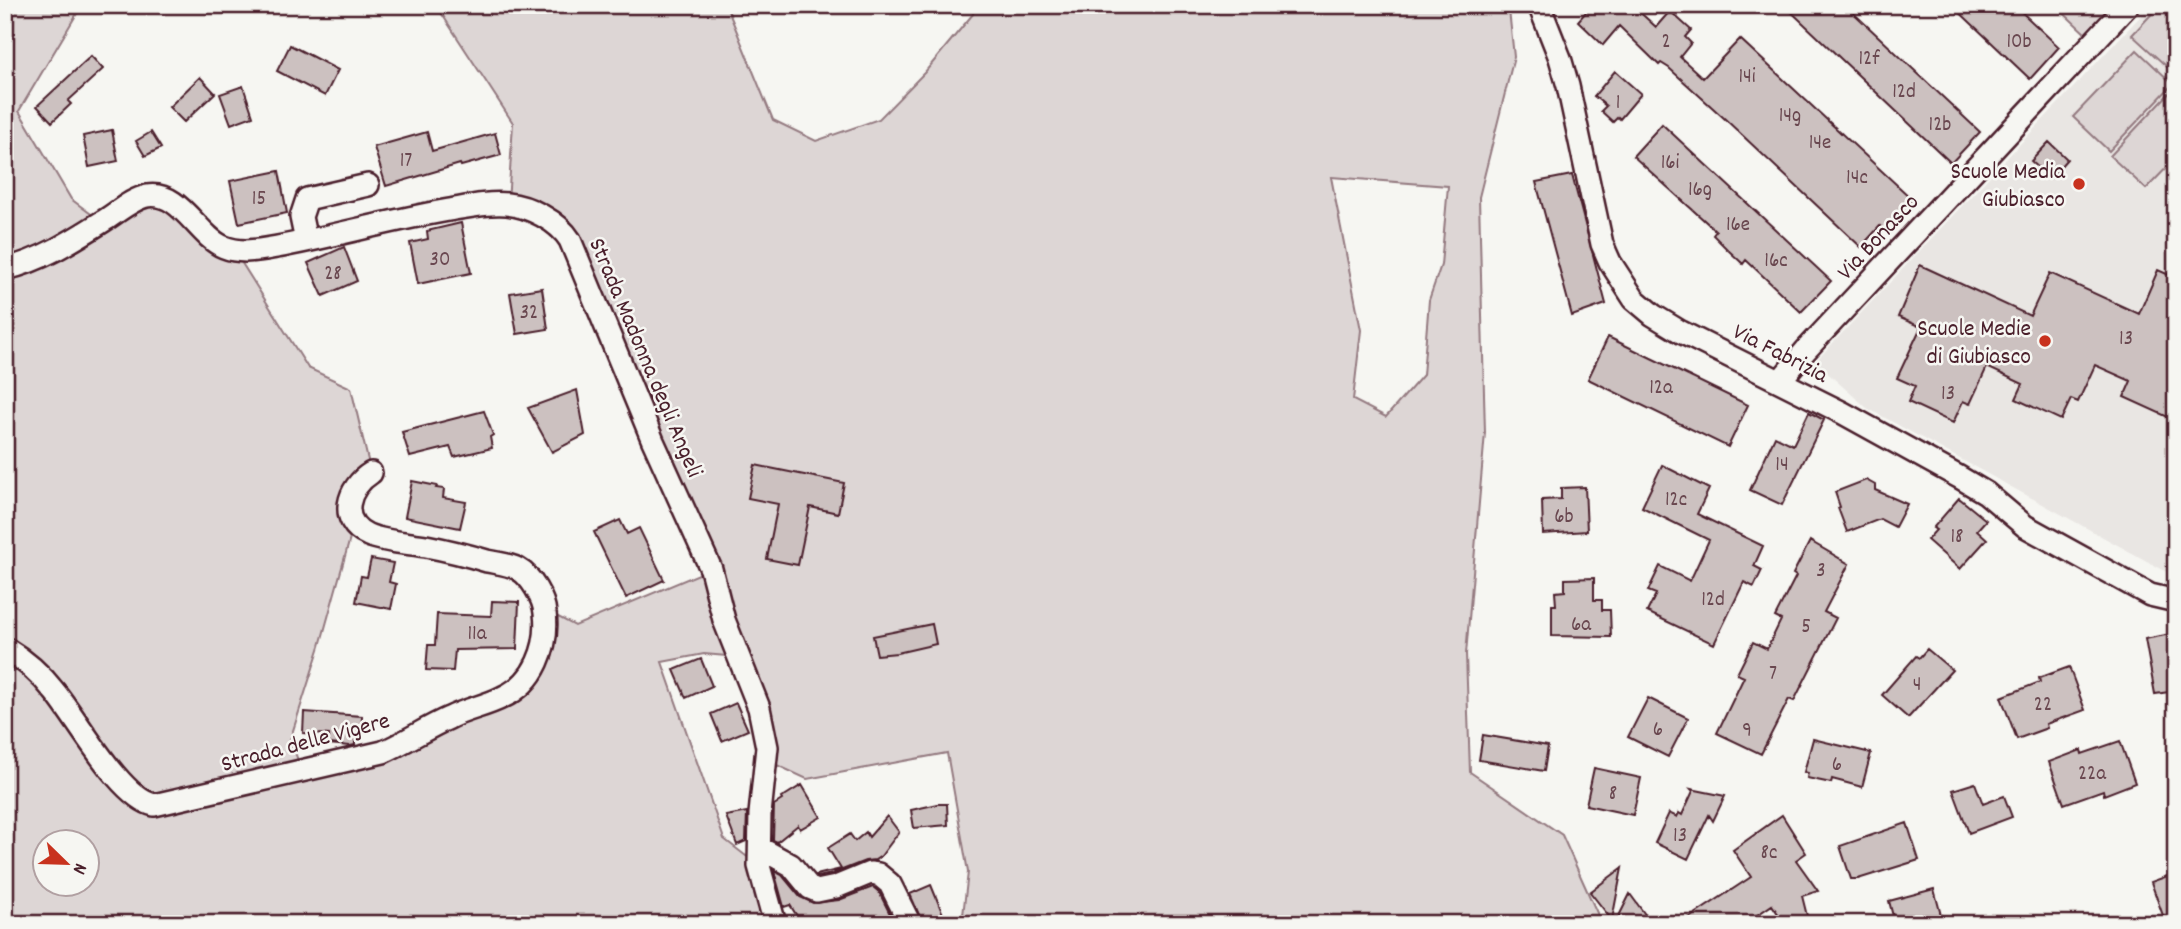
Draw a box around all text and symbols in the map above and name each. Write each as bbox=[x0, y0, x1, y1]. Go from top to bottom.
house number: 2 bbox=[1661, 28, 1671, 58]
house number: 10b bbox=[2006, 28, 2032, 58]
house number: 12f bbox=[1858, 45, 1880, 75]
house number: 14i bbox=[1738, 63, 1756, 93]
house number: 12d bbox=[1892, 78, 1916, 108]
house number: 1 bbox=[1616, 89, 1620, 119]
house number: 14g bbox=[1779, 102, 1801, 132]
house number: 12b bbox=[1929, 111, 1951, 141]
house number: 14e bbox=[1809, 129, 1831, 159]
house number: 17 bbox=[400, 147, 412, 177]
house number: 16i bbox=[1661, 149, 1680, 179]
place label: Scuole Media Giubiasco bbox=[1950, 156, 2066, 218]
house number: 14c bbox=[1846, 164, 1868, 194]
house number: 16g bbox=[1688, 176, 1712, 206]
marker: Scuole Media Giubiasco bbox=[2071, 176, 2087, 192]
house number: 15 bbox=[252, 185, 266, 215]
street label: Via Bonasco bbox=[1830, 187, 1928, 289]
house number: 16e bbox=[1726, 211, 1750, 241]
street label: Strada Madonna degli Angeli bbox=[578, 233, 710, 483]
house number: 30 bbox=[430, 246, 450, 276]
house number: 16c bbox=[1764, 247, 1788, 277]
house number: 28 bbox=[324, 260, 342, 290]
house number: 32 bbox=[520, 299, 538, 329]
place label: Scuole Medie di Giubiasco bbox=[1917, 313, 2031, 375]
street label: Via Fabrizia bbox=[1726, 316, 1834, 394]
house number: 13 bbox=[2119, 325, 2133, 355]
marker: Scuole Medie di Giubiasco bbox=[2037, 333, 2053, 349]
house number: 12a bbox=[1649, 374, 1674, 404]
house number: 13 bbox=[1941, 380, 1955, 410]
house number: 14 bbox=[1775, 451, 1789, 481]
house number: 12c bbox=[1665, 486, 1687, 516]
house number: 6b bbox=[1554, 503, 1574, 533]
house number: 18 bbox=[1950, 523, 1964, 553]
house number: 3 bbox=[1816, 557, 1826, 587]
house number: 12d bbox=[1701, 586, 1725, 616]
house number: 6a bbox=[1571, 611, 1592, 641]
house number: 5 bbox=[1801, 613, 1811, 643]
house number: 11a bbox=[467, 620, 488, 650]
house number: 7 bbox=[1769, 660, 1777, 690]
house number: 4 bbox=[1913, 671, 1921, 701]
house number: 22 bbox=[2034, 691, 2052, 721]
street label: Strada delle Vigere bbox=[218, 705, 394, 783]
house number: 6 bbox=[1653, 716, 1663, 746]
house number: 9 bbox=[1742, 717, 1752, 747]
house number: 6 bbox=[1832, 751, 1842, 781]
house number: 22a bbox=[2078, 760, 2107, 790]
house number: 8 bbox=[1609, 780, 1617, 810]
house number: 13 bbox=[1673, 822, 1687, 852]
north arrow bbox=[32, 828, 102, 898]
house number: 8c bbox=[1761, 839, 1777, 869]
text: N bbox=[64, 859, 93, 878]

